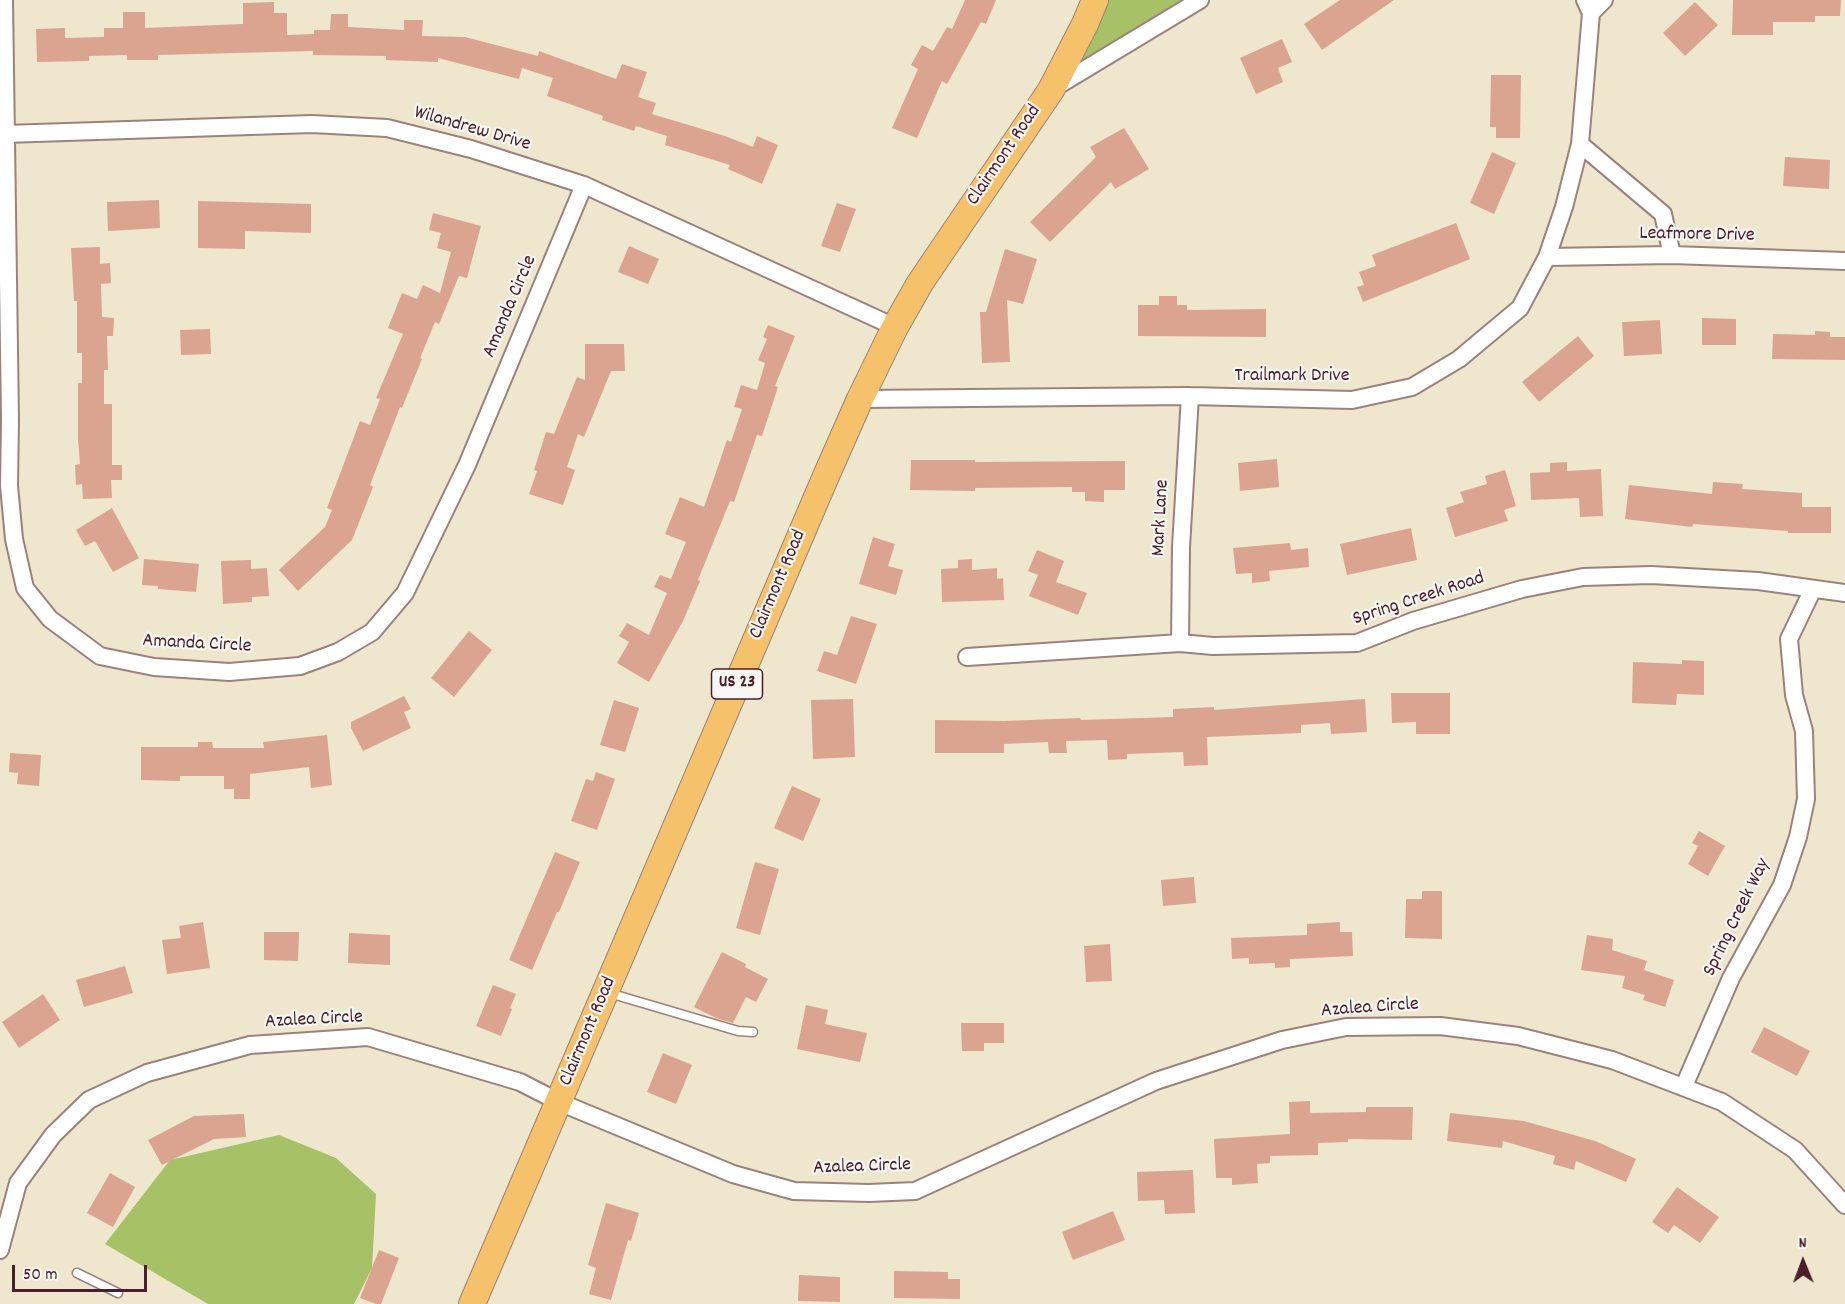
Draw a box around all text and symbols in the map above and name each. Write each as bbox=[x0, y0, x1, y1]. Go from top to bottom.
street label: Clairmont Road bbox=[963, 101, 1047, 211]
street label: Wilandrew Drive bbox=[411, 102, 533, 158]
street label: Leafmore Drive bbox=[1639, 223, 1755, 249]
street label: Amanda Circle bbox=[479, 252, 543, 362]
street label: Trailmark Drive bbox=[1234, 365, 1350, 389]
street label: Mark Lane bbox=[1148, 479, 1176, 557]
street label: Clairmont Road bbox=[745, 527, 813, 643]
street label: Spring Creek Road bbox=[1350, 567, 1488, 633]
street label: Amanda Circle bbox=[142, 630, 252, 660]
road number: US 23 bbox=[712, 669, 762, 699]
street label: Spring Creek Way bbox=[1699, 855, 1777, 981]
street label: Clairmont Road bbox=[555, 974, 623, 1090]
street label: Azalea Circle bbox=[1320, 994, 1420, 1024]
street label: Azalea Circle bbox=[264, 1006, 364, 1036]
street label: Azalea Circle bbox=[813, 1154, 911, 1182]
north arrow bbox=[1773, 1232, 1833, 1292]
text: N bbox=[1799, 1232, 1807, 1255]
scale bar bbox=[15, 1253, 150, 1291]
text: 50 m bbox=[23, 1263, 58, 1288]

